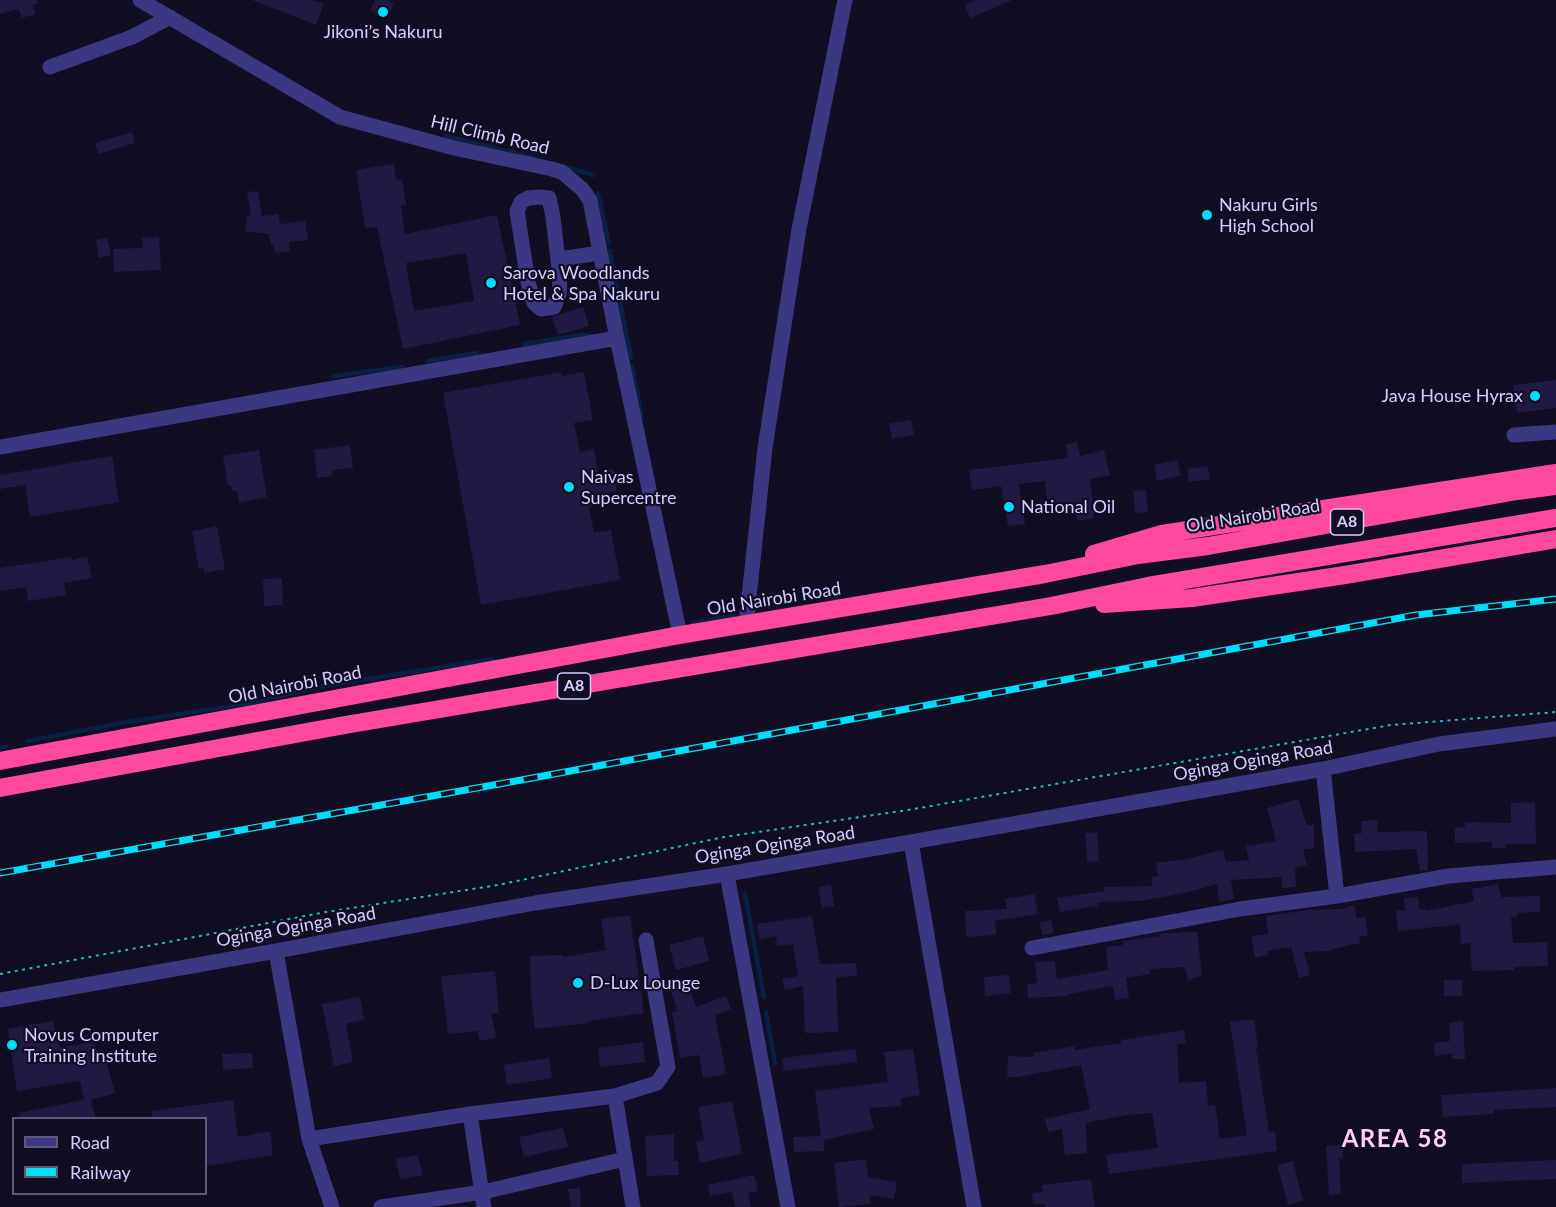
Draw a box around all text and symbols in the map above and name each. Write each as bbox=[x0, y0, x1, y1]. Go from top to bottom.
marker: Jikoni’s Nakuru bbox=[376, 5, 390, 19]
place label: Jikoni’s Nakuru bbox=[324, 21, 442, 43]
street label: Hill Climb Road bbox=[429, 111, 551, 159]
place label: Nakuru Girls High School bbox=[1219, 194, 1318, 236]
marker: Nakuru Girls High School bbox=[1200, 208, 1214, 222]
place label: Sarova Woodlands Hotel & Spa Nakuru bbox=[503, 262, 660, 304]
marker: Sarova Woodlands Hotel & Spa Nakuru bbox=[484, 276, 498, 290]
place label: Java House Hyrax bbox=[1382, 385, 1523, 407]
marker: Java House Hyrax bbox=[1528, 389, 1542, 403]
place label: Naivas Supercentre bbox=[581, 466, 676, 508]
marker: Naivas Supercentre bbox=[562, 480, 576, 494]
street label: Old Nairobi Road bbox=[1185, 495, 1321, 537]
place label: National Oil bbox=[1021, 496, 1115, 518]
marker: National Oil bbox=[1002, 500, 1016, 514]
road number: A8 bbox=[1330, 509, 1364, 535]
street label: Old Nairobi Road bbox=[706, 578, 842, 620]
street label: Old Nairobi Road bbox=[227, 661, 363, 709]
road number: A8 bbox=[558, 673, 590, 699]
street label: Oginga Oginga Road bbox=[1172, 736, 1334, 786]
street label: Oginga Oginga Road bbox=[694, 822, 856, 868]
street label: Oginga Oginga Road bbox=[215, 902, 377, 952]
place label: D-Lux Lounge bbox=[590, 972, 700, 994]
marker: D-Lux Lounge bbox=[571, 976, 585, 990]
place label: Novus Computer Training Institute bbox=[24, 1024, 159, 1066]
marker: Novus Computer Training Institute bbox=[5, 1038, 19, 1052]
legend bbox=[12, 1117, 207, 1195]
district label: AREA 58 bbox=[1342, 1125, 1448, 1153]
text: Road bbox=[70, 1131, 110, 1153]
text: Railway bbox=[70, 1161, 131, 1183]

